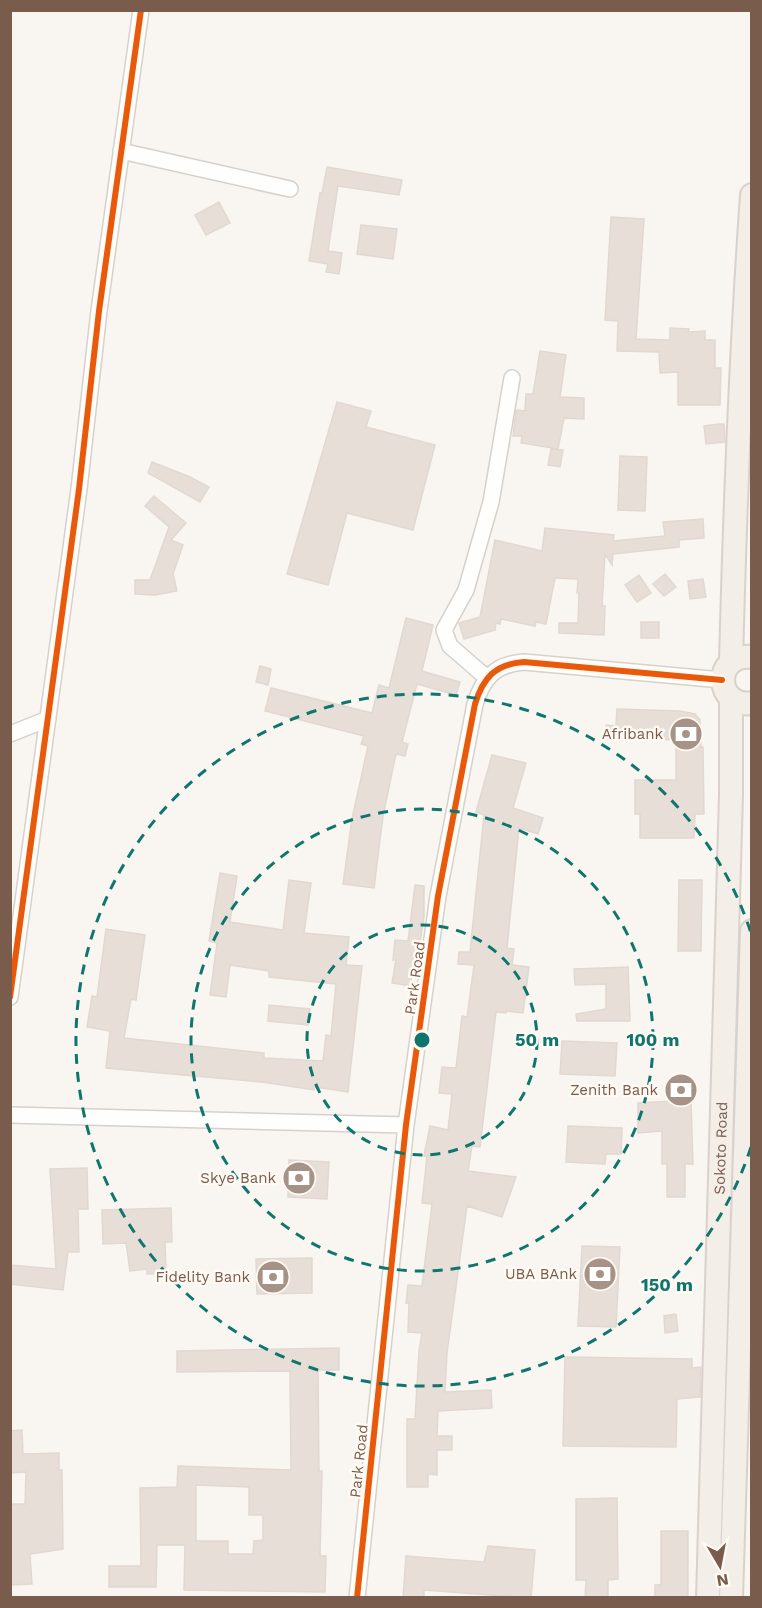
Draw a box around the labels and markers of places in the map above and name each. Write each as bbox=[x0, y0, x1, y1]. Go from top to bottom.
bank icon: Afribank bbox=[668, 716, 704, 752]
place label: Afribank bbox=[602, 725, 663, 743]
centre of rings bbox=[412, 1030, 432, 1050]
bank icon: Zenith Bank bbox=[663, 1072, 699, 1108]
place label: Zenith Bank bbox=[570, 1081, 658, 1099]
bank icon: Skye Bank bbox=[281, 1160, 317, 1196]
place label: Skye Bank bbox=[200, 1169, 276, 1187]
bank icon: UBA BAnk bbox=[582, 1256, 618, 1292]
bank icon: Fidelity Bank bbox=[255, 1259, 291, 1295]
place label: UBA BAnk bbox=[505, 1265, 577, 1283]
place label: Fidelity Bank bbox=[155, 1268, 250, 1286]

